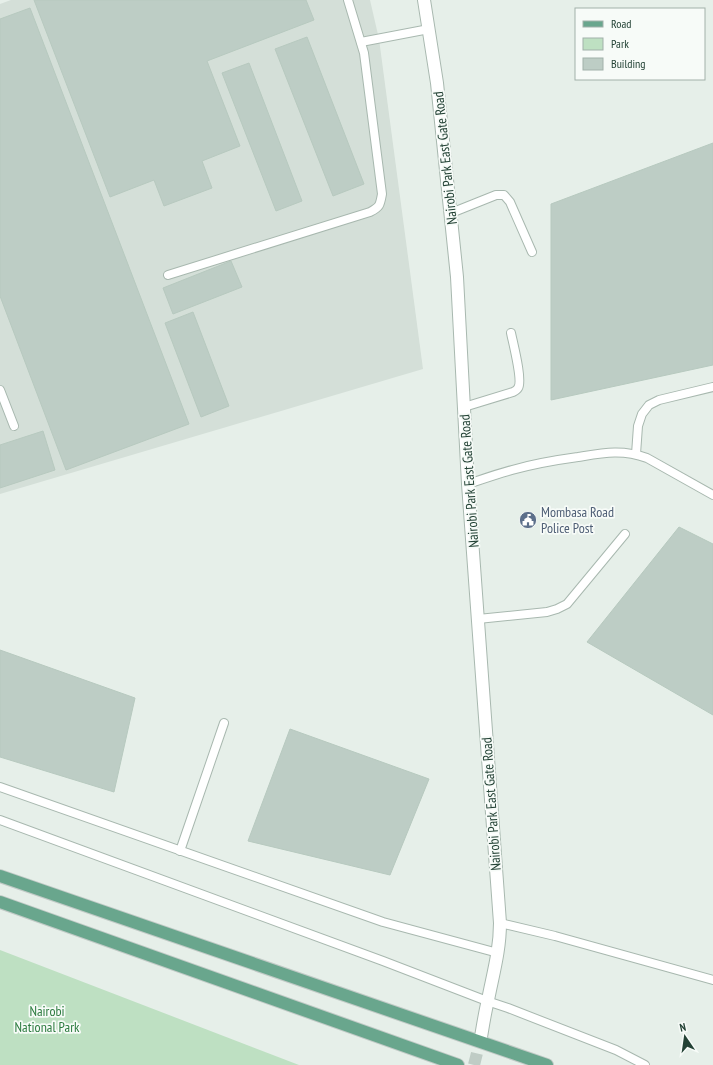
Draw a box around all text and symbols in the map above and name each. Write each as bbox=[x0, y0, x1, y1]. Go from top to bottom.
legend bbox=[575, 8, 705, 80]
text: Road bbox=[611, 16, 631, 31]
text: Park bbox=[611, 36, 629, 51]
text: Building bbox=[611, 56, 646, 71]
street label: Nairobi Park East Gate Road bbox=[429, 91, 461, 225]
street label: Nairobi Park East Gate Road bbox=[455, 414, 483, 548]
place label: Mombasa Road Police Post bbox=[541, 503, 614, 537]
public building icon: Mombasa Road Police Post bbox=[518, 510, 538, 530]
street label: Nairobi Park East Gate Road bbox=[477, 737, 505, 871]
park label: Nairobi National Park bbox=[15, 1002, 80, 1036]
north arrow bbox=[665, 1017, 705, 1057]
text: N bbox=[678, 1020, 687, 1035]

